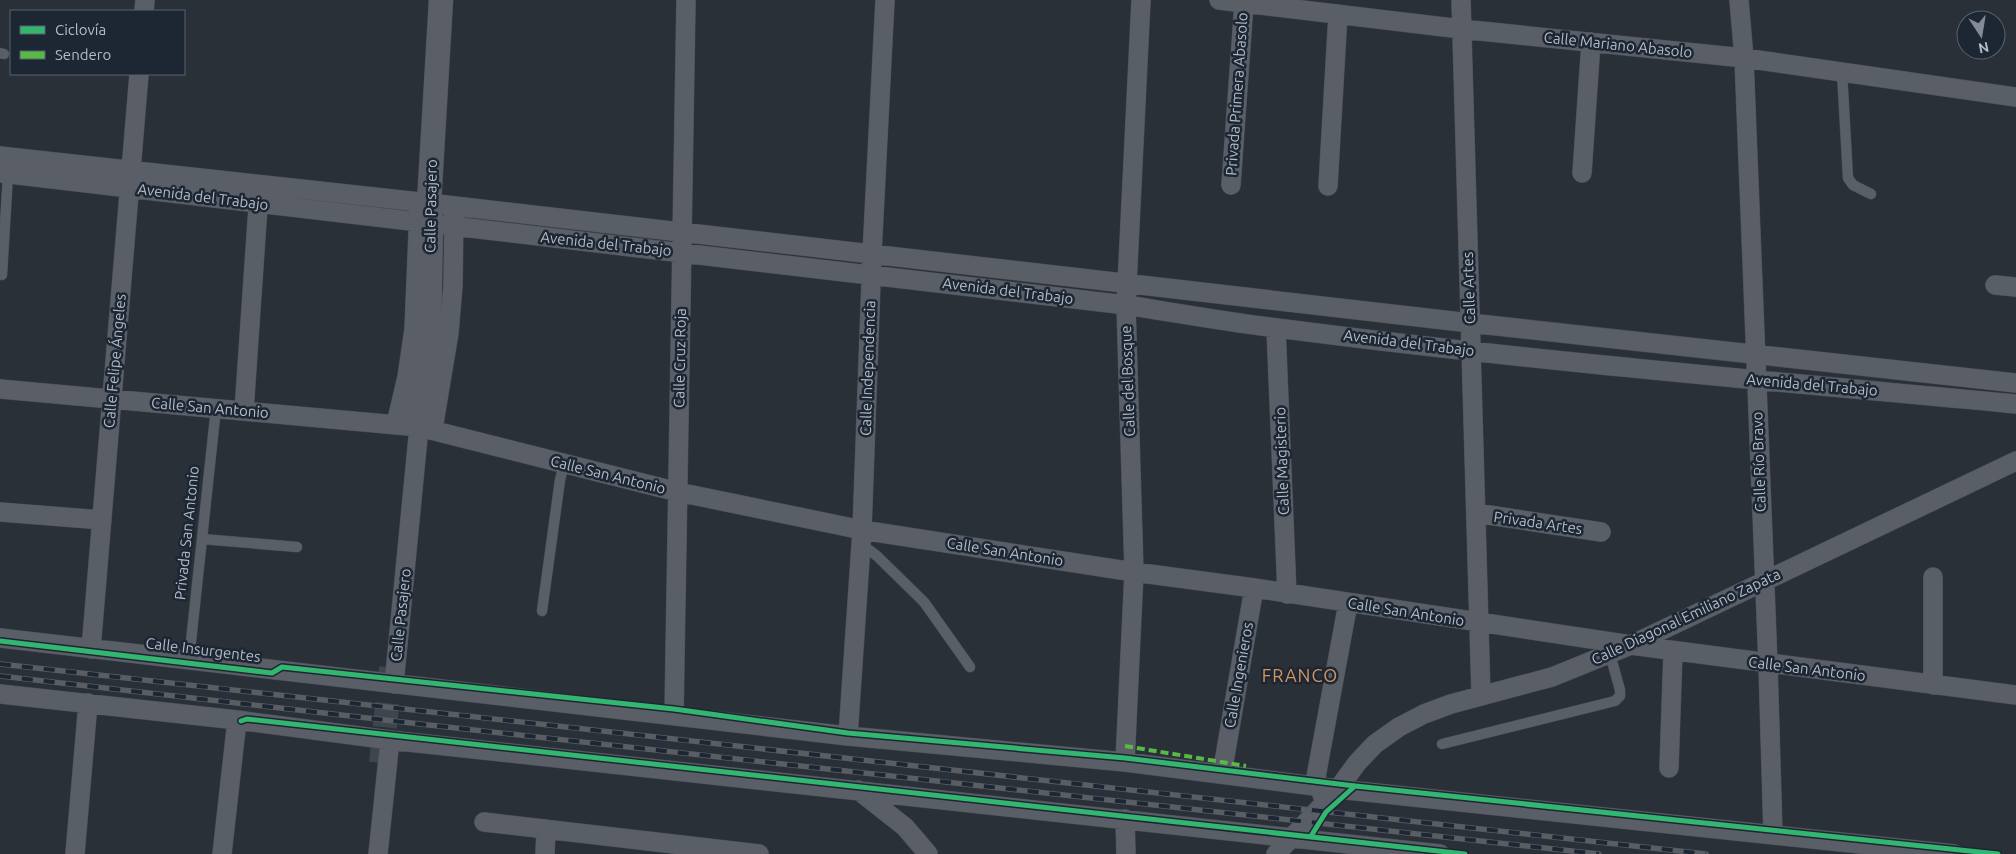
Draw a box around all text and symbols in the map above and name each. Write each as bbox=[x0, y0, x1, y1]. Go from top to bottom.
legend bbox=[10, 10, 185, 75]
north arrow bbox=[1956, 10, 2006, 60]
street label: Privada Primera Abasolo bbox=[1222, 12, 1251, 176]
text: Ciclovía bbox=[55, 21, 106, 38]
street label: Calle Mariano Abasolo bbox=[1543, 28, 1693, 61]
text: N bbox=[1977, 39, 1990, 57]
text: Sendero bbox=[55, 46, 111, 63]
street label: Calle Pasajero bbox=[421, 159, 440, 253]
street label: Avenida del Trabajo bbox=[137, 180, 270, 213]
street label: Avenida del Trabajo bbox=[540, 228, 672, 259]
street label: Calle Artes bbox=[1459, 251, 1478, 325]
street label: Avenida del Trabajo bbox=[942, 274, 1075, 307]
street label: Calle Felipe Ángeles bbox=[100, 293, 129, 429]
street label: Calle Independencia bbox=[857, 300, 878, 436]
street label: Calle Cruz Roja bbox=[670, 308, 689, 408]
street label: Calle del Bosque bbox=[1117, 325, 1138, 437]
street label: Avenida del Trabajo bbox=[1343, 326, 1476, 359]
street label: Avenida del Trabajo bbox=[1746, 370, 1878, 399]
street label: Calle San Antonio bbox=[151, 394, 270, 421]
street label: Calle Magisterio bbox=[1271, 407, 1292, 515]
street label: Calle Río Bravo bbox=[1748, 411, 1769, 513]
street label: Calle San Antonio bbox=[549, 452, 667, 497]
street label: Privada San Antonio bbox=[171, 465, 202, 601]
street label: Privada Artes bbox=[1493, 508, 1583, 537]
street label: Calle San Antonio bbox=[945, 534, 1065, 569]
street label: Calle Diagonal Emiliano Zapata bbox=[1588, 565, 1783, 668]
street label: Calle Pasajero bbox=[387, 567, 414, 662]
street label: Calle San Antonio bbox=[1346, 594, 1466, 629]
street label: Calle Ingenieros bbox=[1221, 621, 1256, 729]
street label: Calle Insurgentes bbox=[145, 634, 262, 665]
street label: Calle San Antonio bbox=[1747, 653, 1867, 684]
district label: FRANCO bbox=[1262, 665, 1338, 685]

